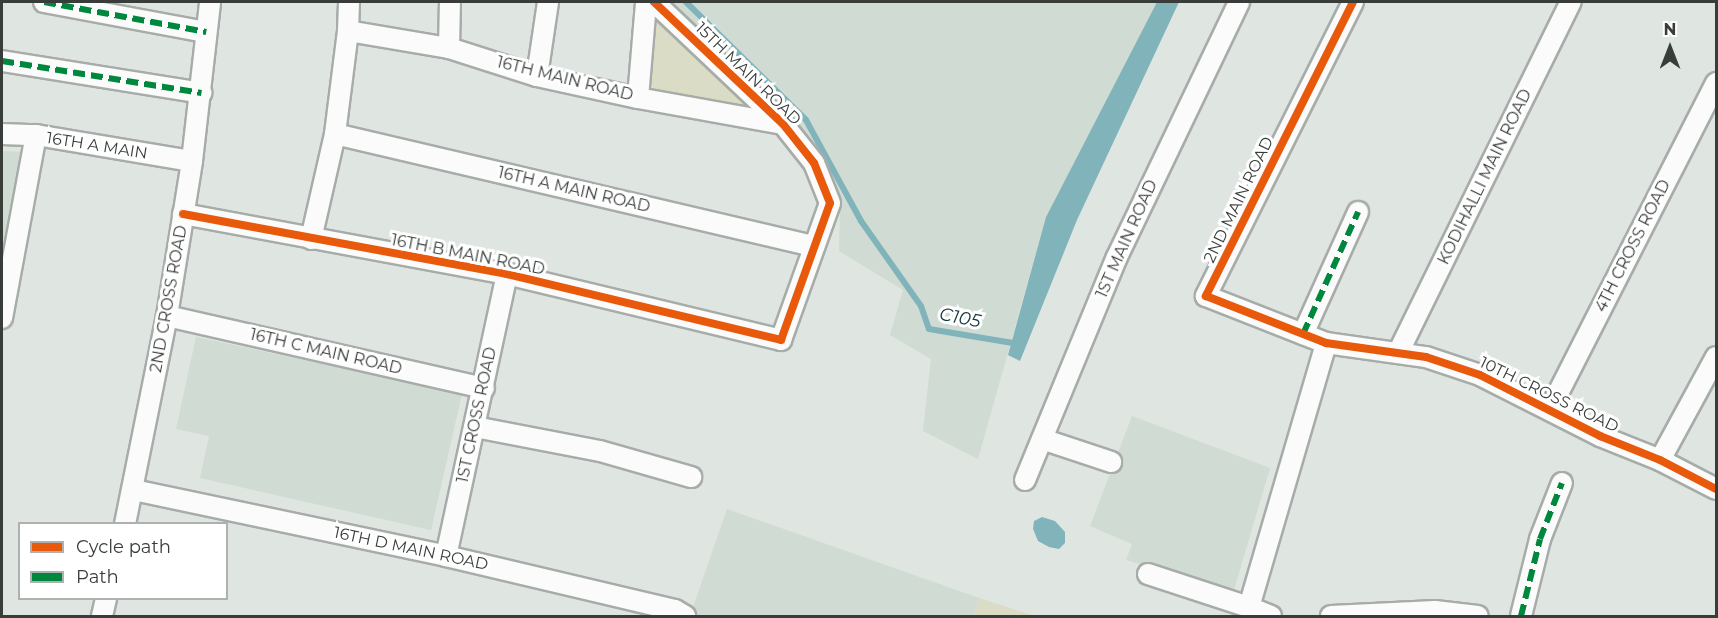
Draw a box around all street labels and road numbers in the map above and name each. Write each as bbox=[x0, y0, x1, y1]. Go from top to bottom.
street label: 15TH MAIN ROAD bbox=[691, 19, 805, 129]
street label: 16TH MAIN ROAD bbox=[495, 53, 635, 105]
street label: KODIHALLI MAIN ROAD bbox=[1434, 86, 1536, 268]
street label: 16TH A MAIN bbox=[45, 129, 149, 163]
street label: 2ND MAIN ROAD bbox=[1200, 134, 1278, 266]
street label: 16TH A MAIN ROAD bbox=[496, 163, 652, 217]
street label: 1ST MAIN ROAD bbox=[1092, 177, 1162, 301]
street label: 4TH CROSS ROAD bbox=[1591, 177, 1675, 315]
street label: 2ND CROSS ROAD bbox=[147, 224, 191, 374]
street label: 16TH B MAIN ROAD bbox=[389, 231, 547, 279]
street label: 16TH C MAIN ROAD bbox=[248, 325, 404, 379]
street label: 1ST CROSS ROAD bbox=[453, 345, 501, 485]
street label: 10TH CROSS ROAD bbox=[1476, 353, 1622, 437]
street label: 16TH D MAIN ROAD bbox=[332, 523, 490, 575]

